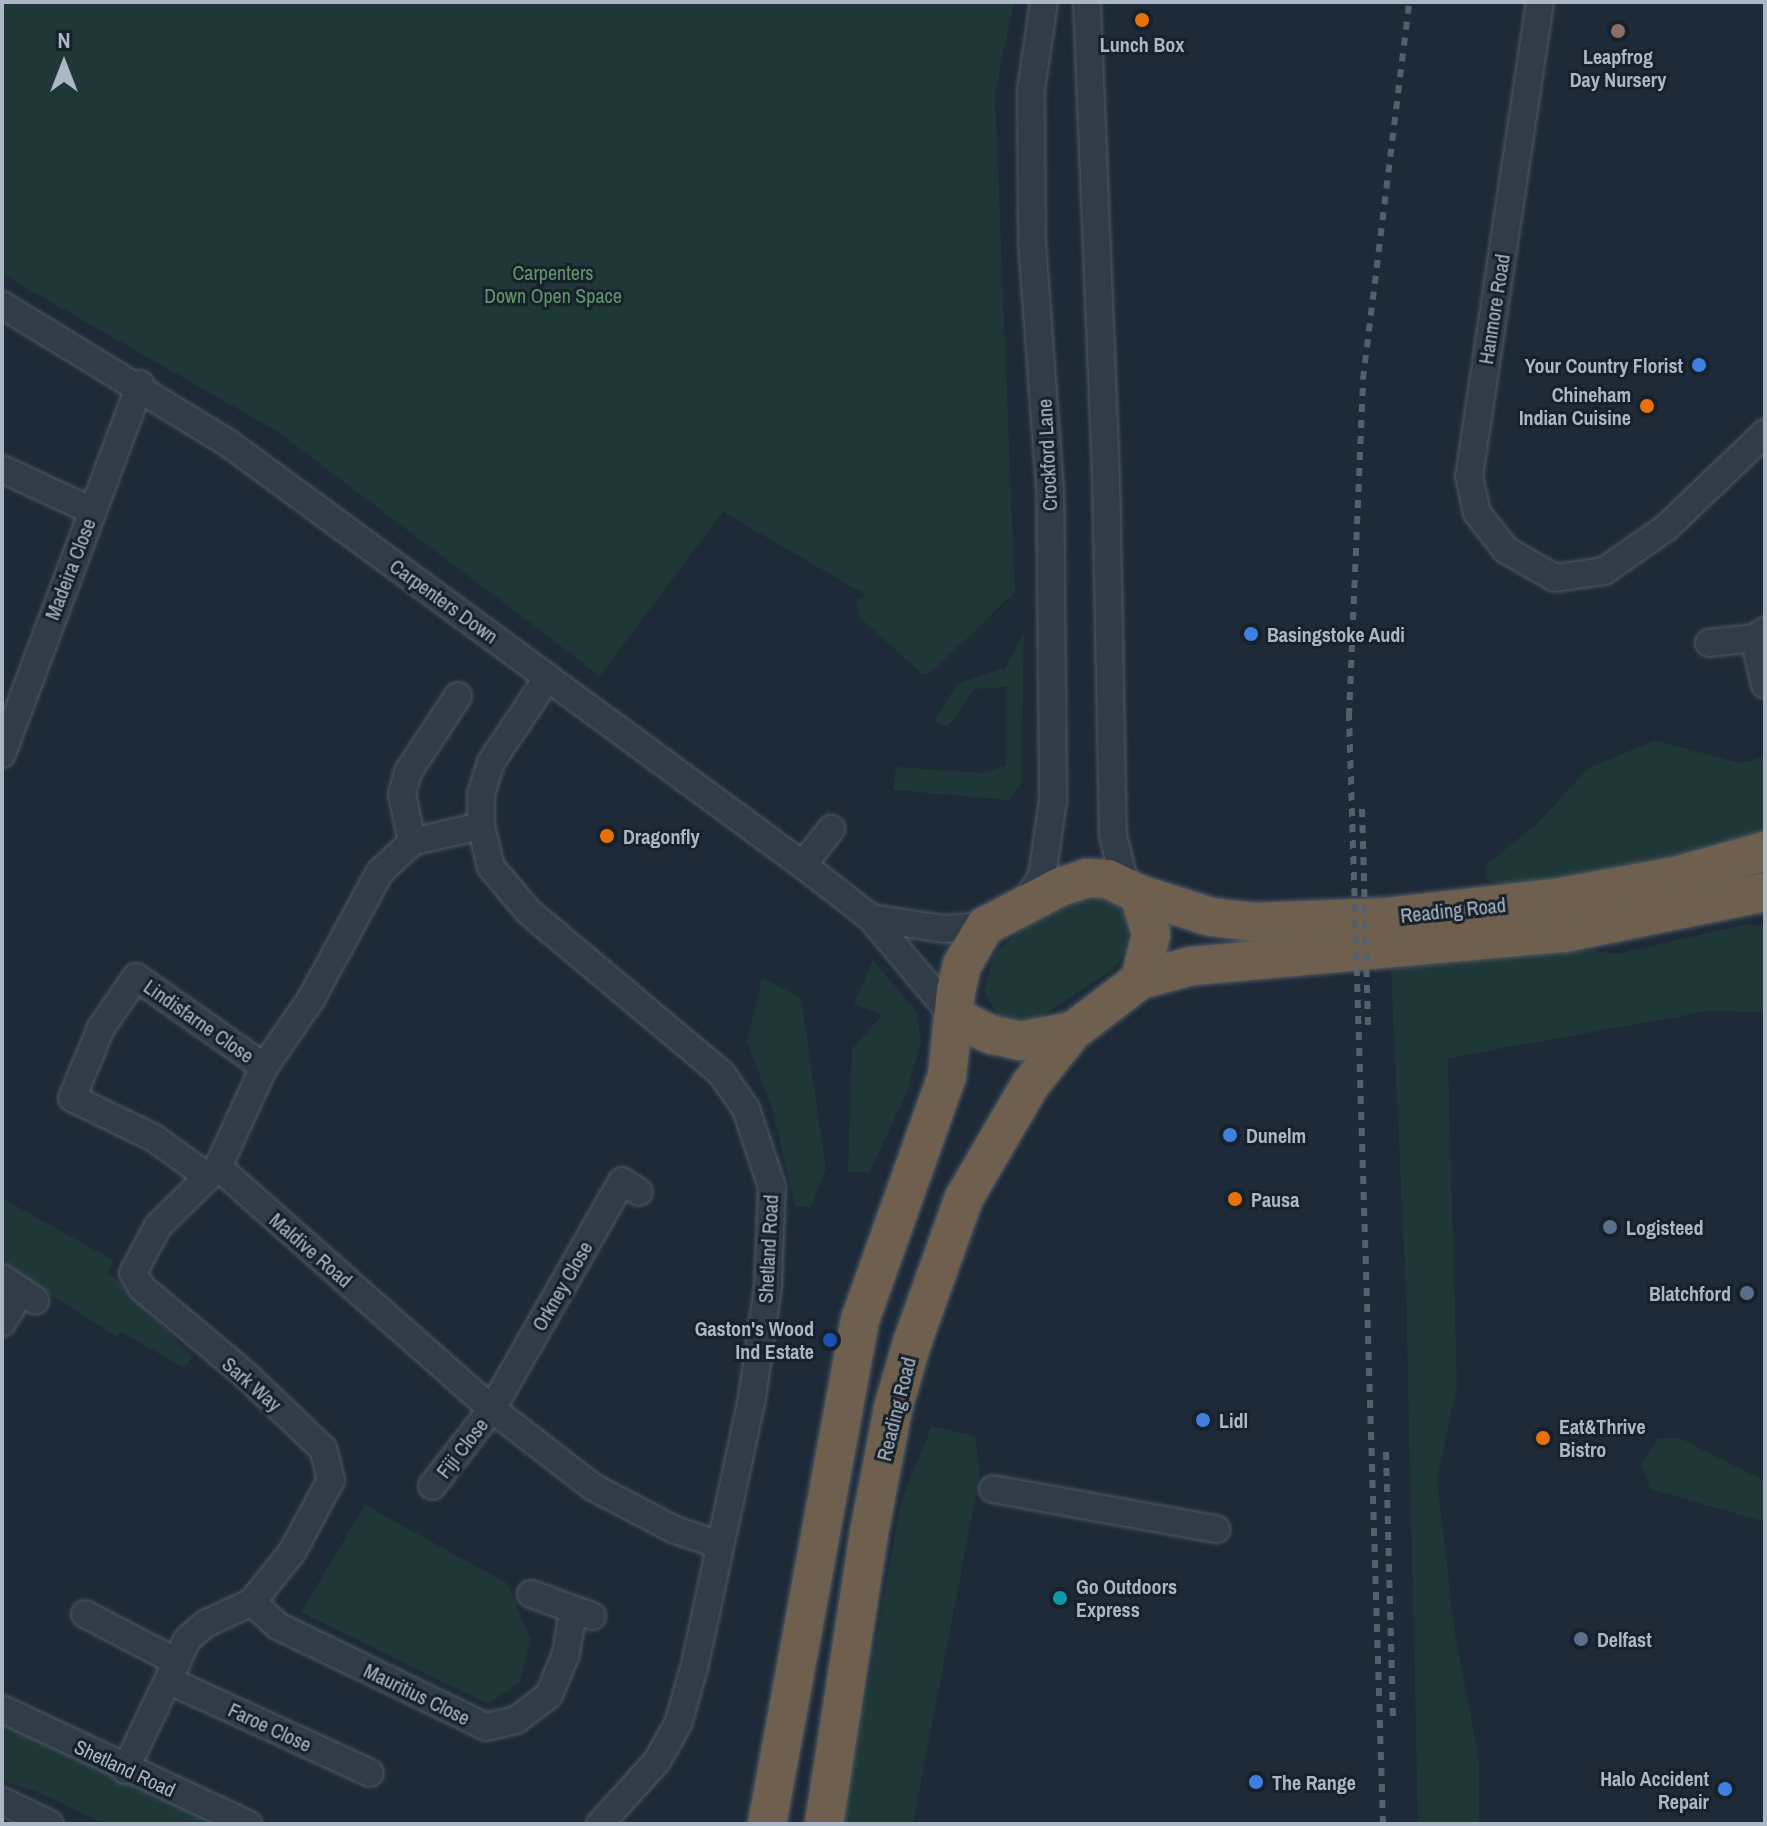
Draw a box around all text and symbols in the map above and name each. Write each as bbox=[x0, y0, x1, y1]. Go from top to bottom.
marker: Lunch Box bbox=[1133, 11, 1151, 29]
marker: Leapfrog Day Nursery bbox=[1609, 22, 1627, 40]
north arrow bbox=[24, 24, 104, 104]
text: N bbox=[57, 25, 71, 55]
place label: Lunch Box bbox=[1100, 32, 1184, 56]
place label: Leapfrog Day Nursery bbox=[1570, 44, 1666, 91]
street label: Hanmore Road bbox=[1473, 252, 1515, 366]
park label: Carpenters Down Open Space bbox=[484, 261, 622, 308]
place label: Your Country Florist bbox=[1525, 353, 1683, 377]
marker: Your Country Florist bbox=[1690, 356, 1708, 374]
place label: Chineham Indian Cuisine bbox=[1519, 382, 1631, 429]
marker: Chineham Indian Cuisine bbox=[1638, 397, 1656, 415]
street label: Crockford Lane bbox=[1032, 398, 1062, 512]
street label: Madeira Close bbox=[40, 515, 100, 623]
street label: Carpenters Down bbox=[385, 554, 503, 648]
place label: Basingstoke Audi bbox=[1267, 622, 1406, 646]
marker: Basingstoke Audi bbox=[1242, 625, 1260, 643]
place label: Dragonfly bbox=[623, 824, 700, 848]
marker: Dragonfly bbox=[598, 827, 616, 845]
street label: Reading Road bbox=[1399, 893, 1507, 927]
street label: Lindisfarne Close bbox=[139, 974, 259, 1068]
place label: Dunelm bbox=[1246, 1123, 1306, 1147]
marker: Dunelm bbox=[1221, 1126, 1239, 1144]
place label: Pausa bbox=[1251, 1187, 1299, 1211]
marker: Pausa bbox=[1226, 1190, 1244, 1208]
street label: Shetland Road bbox=[753, 1194, 783, 1304]
street label: Maldive Road bbox=[265, 1208, 357, 1292]
place label: Logisteed bbox=[1626, 1215, 1703, 1239]
marker: Logisteed bbox=[1601, 1218, 1619, 1236]
street label: Orkney Close bbox=[527, 1237, 597, 1335]
place label: Blatchford bbox=[1649, 1281, 1731, 1305]
marker: Blatchford bbox=[1738, 1284, 1756, 1302]
place label: Gaston's Wood Ind Estate bbox=[695, 1316, 814, 1363]
marker: Gaston's Wood Ind Estate bbox=[821, 1331, 839, 1349]
street label: Sark Way bbox=[218, 1352, 286, 1416]
street label: Reading Road bbox=[872, 1355, 920, 1463]
place label: Lidl bbox=[1219, 1408, 1248, 1432]
marker: Lidl bbox=[1194, 1411, 1212, 1429]
street label: Fiji Close bbox=[431, 1413, 493, 1483]
place label: Eat&Thrive Bistro bbox=[1559, 1414, 1646, 1461]
marker: Eat&Thrive Bistro bbox=[1534, 1429, 1552, 1447]
place label: Go Outdoors Express bbox=[1076, 1574, 1177, 1621]
marker: Go Outdoors Express bbox=[1051, 1589, 1069, 1607]
place label: Delfast bbox=[1597, 1627, 1652, 1651]
marker: Delfast bbox=[1572, 1630, 1590, 1648]
street label: Mauritius Close bbox=[360, 1658, 474, 1730]
street label: Faroe Close bbox=[225, 1697, 315, 1757]
street label: Shetland Road bbox=[71, 1734, 179, 1802]
place label: Halo Accident Repair bbox=[1600, 1766, 1709, 1813]
place label: The Range bbox=[1272, 1770, 1356, 1794]
marker: The Range bbox=[1247, 1773, 1265, 1791]
marker: Halo Accident Repair bbox=[1716, 1780, 1734, 1798]

